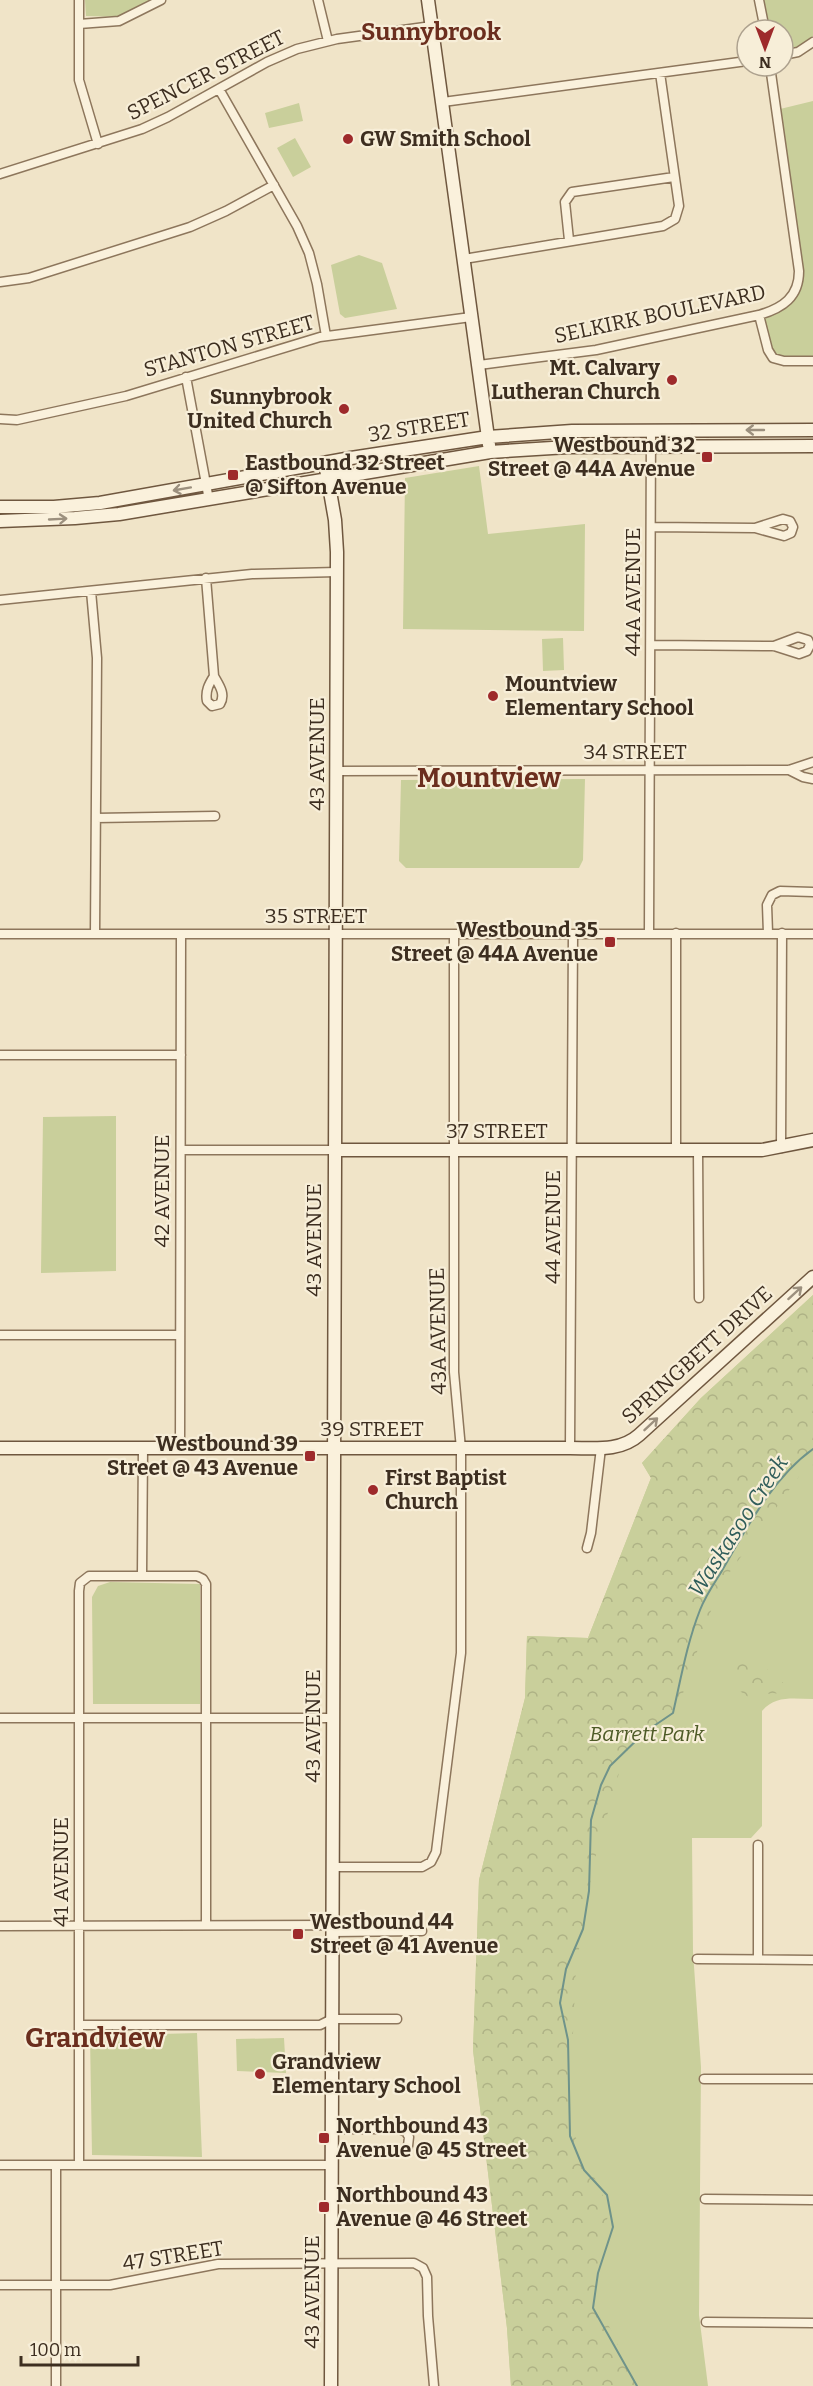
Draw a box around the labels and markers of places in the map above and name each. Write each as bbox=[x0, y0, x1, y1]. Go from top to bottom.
place label: GW Smith School bbox=[360, 126, 531, 152]
marker: GW Smith School bbox=[341, 132, 355, 146]
place label: Mt. Calvary Lutheran Church bbox=[491, 355, 661, 405]
marker: Mt. Calvary Lutheran Church bbox=[665, 373, 679, 387]
place label: Sunnybrook United Church bbox=[187, 384, 333, 434]
marker: Sunnybrook United Church bbox=[337, 402, 351, 416]
place label: Westbound 32 Street @ 44A Avenue bbox=[488, 432, 695, 482]
place label: Eastbound 32 Street @ Sifton Avenue bbox=[245, 450, 446, 500]
marker: Westbound 32 Street @ 44A Avenue bbox=[700, 450, 714, 464]
marker: Eastbound 32 Street @ Sifton Avenue bbox=[226, 468, 240, 482]
place label: Mountview Elementary School bbox=[505, 671, 694, 721]
marker: Mountview Elementary School bbox=[486, 689, 500, 703]
place label: Westbound 35 Street @ 44A Avenue bbox=[391, 917, 598, 967]
marker: Westbound 35 Street @ 44A Avenue bbox=[603, 935, 617, 949]
place label: Westbound 39 Street @ 43 Avenue bbox=[107, 1431, 298, 1481]
marker: Westbound 39 Street @ 43 Avenue bbox=[303, 1449, 317, 1463]
place label: First Baptist Church bbox=[385, 1465, 508, 1515]
marker: First Baptist Church bbox=[366, 1483, 380, 1497]
place label: Westbound 44 Street @ 41 Avenue bbox=[310, 1909, 498, 1959]
marker: Westbound 44 Street @ 41 Avenue bbox=[291, 1927, 305, 1941]
place label: Grandview Elementary School bbox=[272, 2049, 461, 2099]
marker: Grandview Elementary School bbox=[253, 2067, 267, 2081]
place label: Northbound 43 Avenue @ 45 Street bbox=[336, 2113, 527, 2163]
marker: Northbound 43 Avenue @ 45 Street bbox=[317, 2131, 331, 2145]
place label: Northbound 43 Avenue @ 46 Street bbox=[336, 2182, 528, 2232]
marker: Northbound 43 Avenue @ 46 Street bbox=[317, 2200, 331, 2214]

